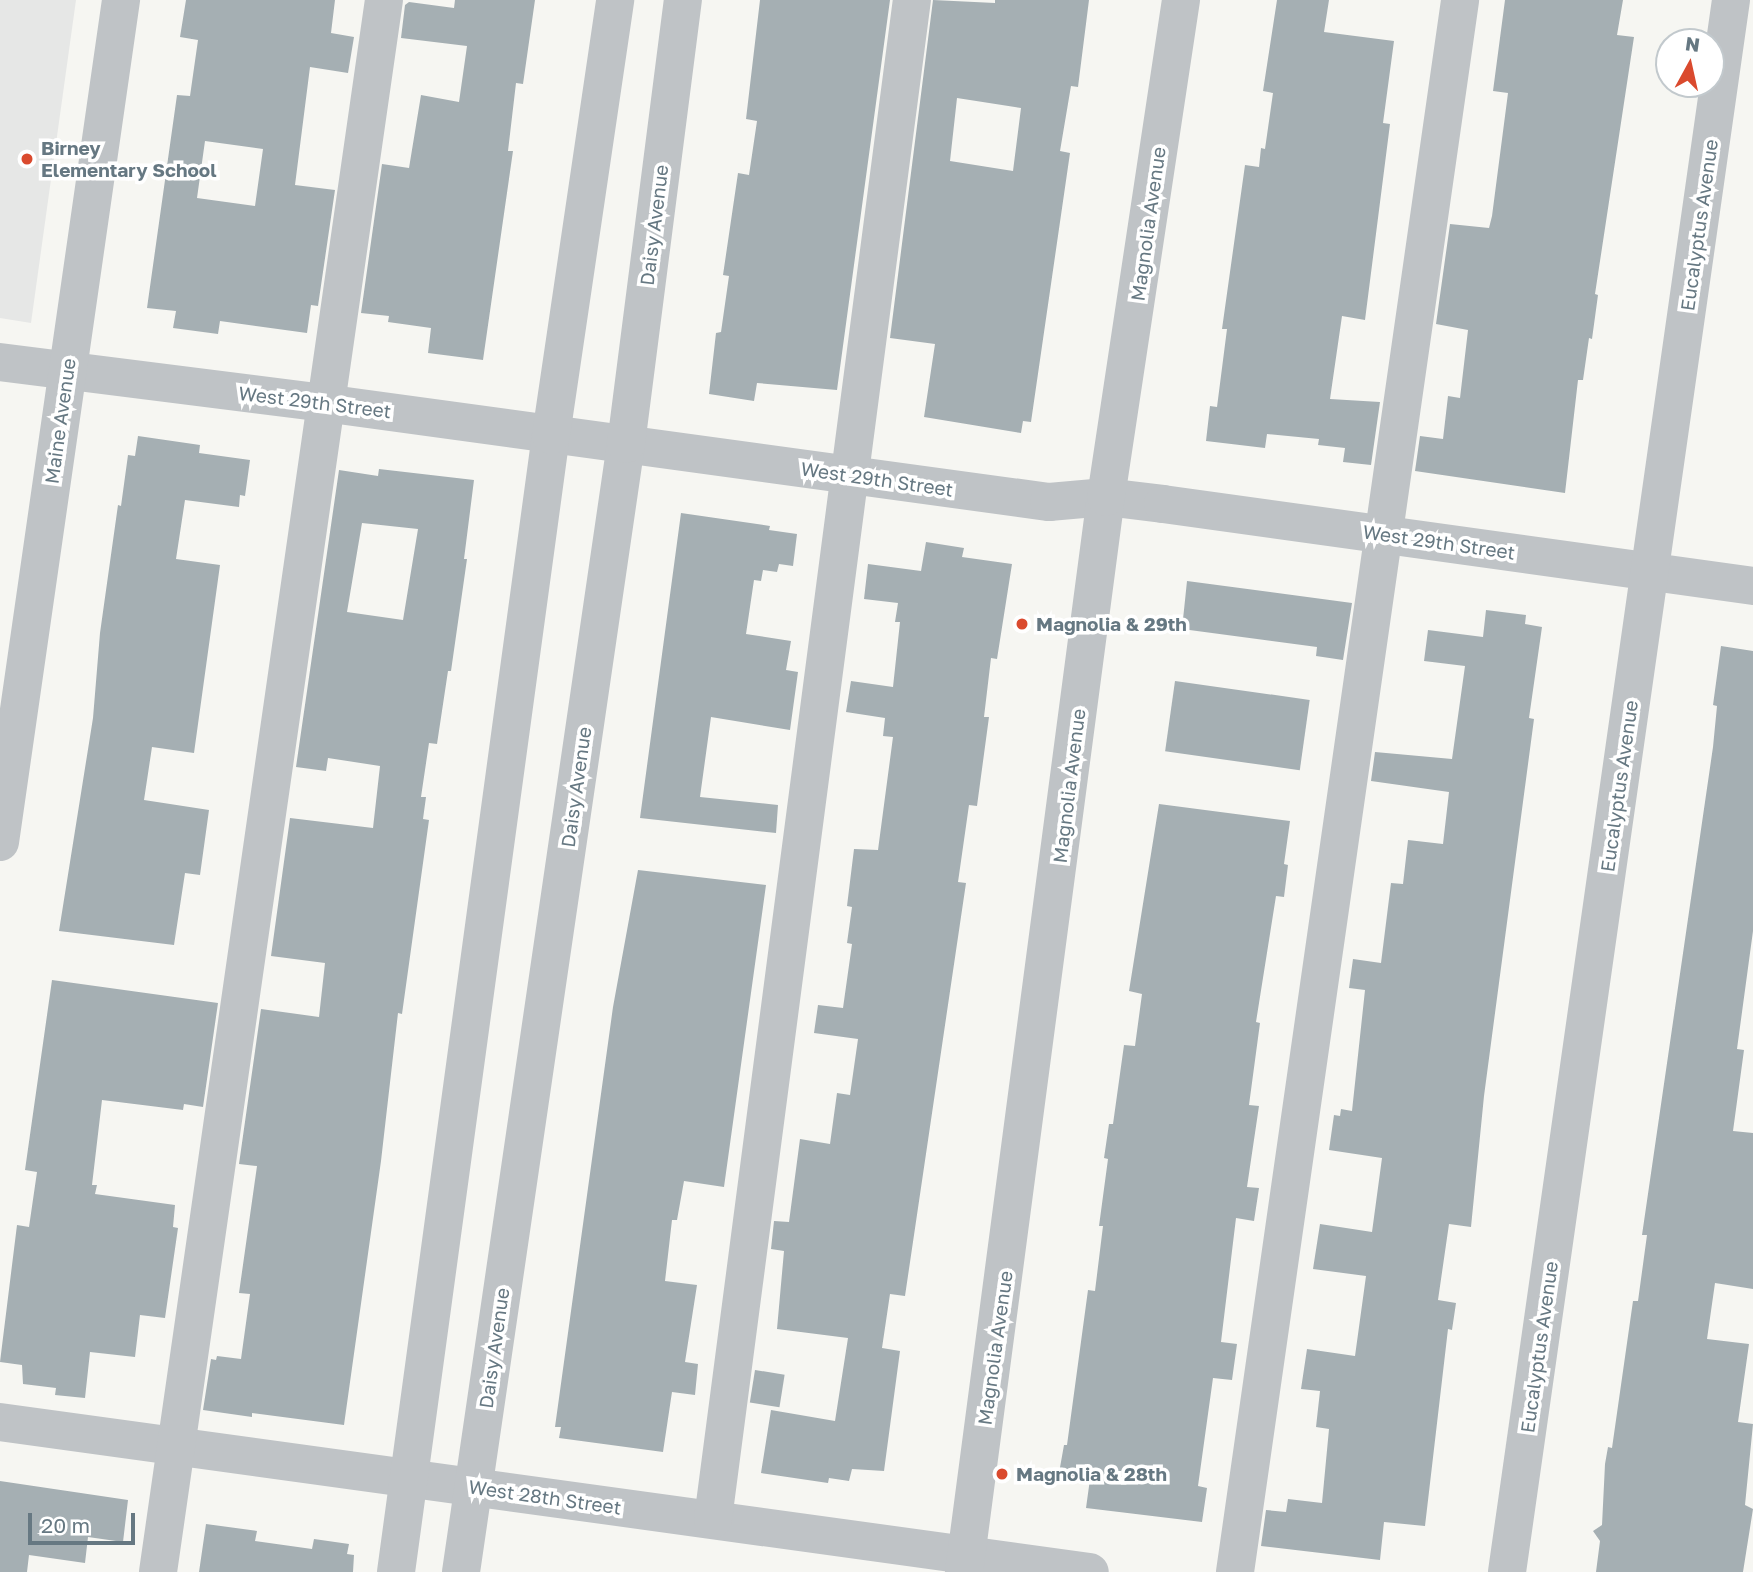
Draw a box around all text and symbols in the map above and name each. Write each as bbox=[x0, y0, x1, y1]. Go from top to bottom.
north arrow bbox=[1655, 28, 1725, 98]
text: N bbox=[1684, 31, 1701, 56]
place label: Birney Elementary School bbox=[41, 137, 217, 181]
street label: Eucalyptus Avenue bbox=[1676, 138, 1722, 312]
street label: Magnolia Avenue bbox=[1126, 145, 1170, 303]
marker: Birney Elementary School bbox=[19, 151, 35, 167]
street label: Daisy Avenue bbox=[635, 163, 673, 287]
street label: Maine Avenue bbox=[40, 357, 80, 485]
street label: West 29th Street bbox=[237, 381, 393, 423]
street label: West 29th Street bbox=[799, 457, 955, 501]
street label: West 29th Street bbox=[1361, 520, 1517, 564]
place label: Magnolia & 29th bbox=[1036, 613, 1187, 635]
marker: Magnolia & 29th bbox=[1014, 616, 1030, 632]
street label: Eucalyptus Avenue bbox=[1596, 699, 1642, 873]
street label: Magnolia Avenue bbox=[1048, 707, 1090, 865]
street label: Daisy Avenue bbox=[556, 725, 596, 849]
street label: Eucalyptus Avenue bbox=[1516, 1260, 1562, 1434]
street label: Magnolia Avenue bbox=[973, 1269, 1017, 1427]
street label: Daisy Avenue bbox=[474, 1286, 514, 1410]
place label: Magnolia & 28th bbox=[1016, 1463, 1167, 1485]
marker: Magnolia & 28th bbox=[994, 1466, 1010, 1482]
street label: West 28th Street bbox=[467, 1475, 623, 1519]
scale bar bbox=[32, 1498, 138, 1542]
text: 20 m bbox=[41, 1512, 90, 1538]

